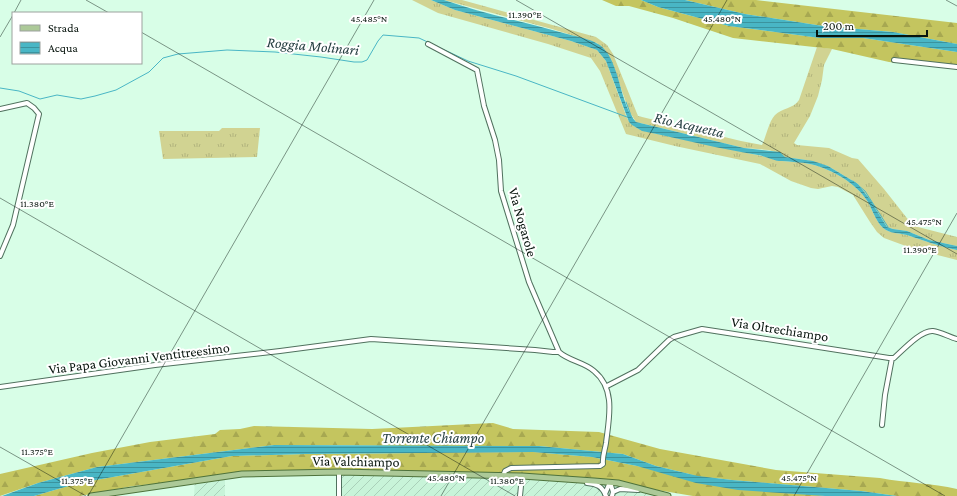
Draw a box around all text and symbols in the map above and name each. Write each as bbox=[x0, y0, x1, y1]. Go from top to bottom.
text: 11.390°E bbox=[508, 9, 542, 20]
legend bbox=[12, 12, 142, 64]
scale bar bbox=[817, 12, 927, 38]
text: 45.485°N bbox=[351, 13, 388, 24]
text: 45.480°N bbox=[703, 13, 741, 24]
text: 200 m bbox=[823, 19, 855, 33]
text: Strada bbox=[48, 21, 79, 35]
water label: Roggia Molinari bbox=[266, 34, 361, 59]
text: Acqua bbox=[48, 41, 78, 55]
water label: Rio Acquetta bbox=[652, 109, 725, 142]
street label: Via Nogarole bbox=[505, 186, 541, 258]
text: 11.380°E bbox=[20, 198, 54, 209]
text: 45.475°N bbox=[906, 216, 942, 227]
text: 11.390°E bbox=[903, 244, 937, 255]
street label: Via Oltrechiampo bbox=[730, 313, 830, 345]
street label: Via Papa Giovanni Ventitreesimo bbox=[48, 339, 230, 377]
water label: Torrente Chiampo bbox=[382, 430, 484, 447]
text: 11.375°E bbox=[21, 446, 53, 457]
street label: Via Valchiampo bbox=[312, 452, 400, 470]
text: 45.480°N bbox=[427, 472, 465, 483]
text: 45.475°N bbox=[781, 472, 817, 483]
text: 11.375°E bbox=[61, 475, 93, 486]
text: 11.380°E bbox=[490, 475, 524, 486]

